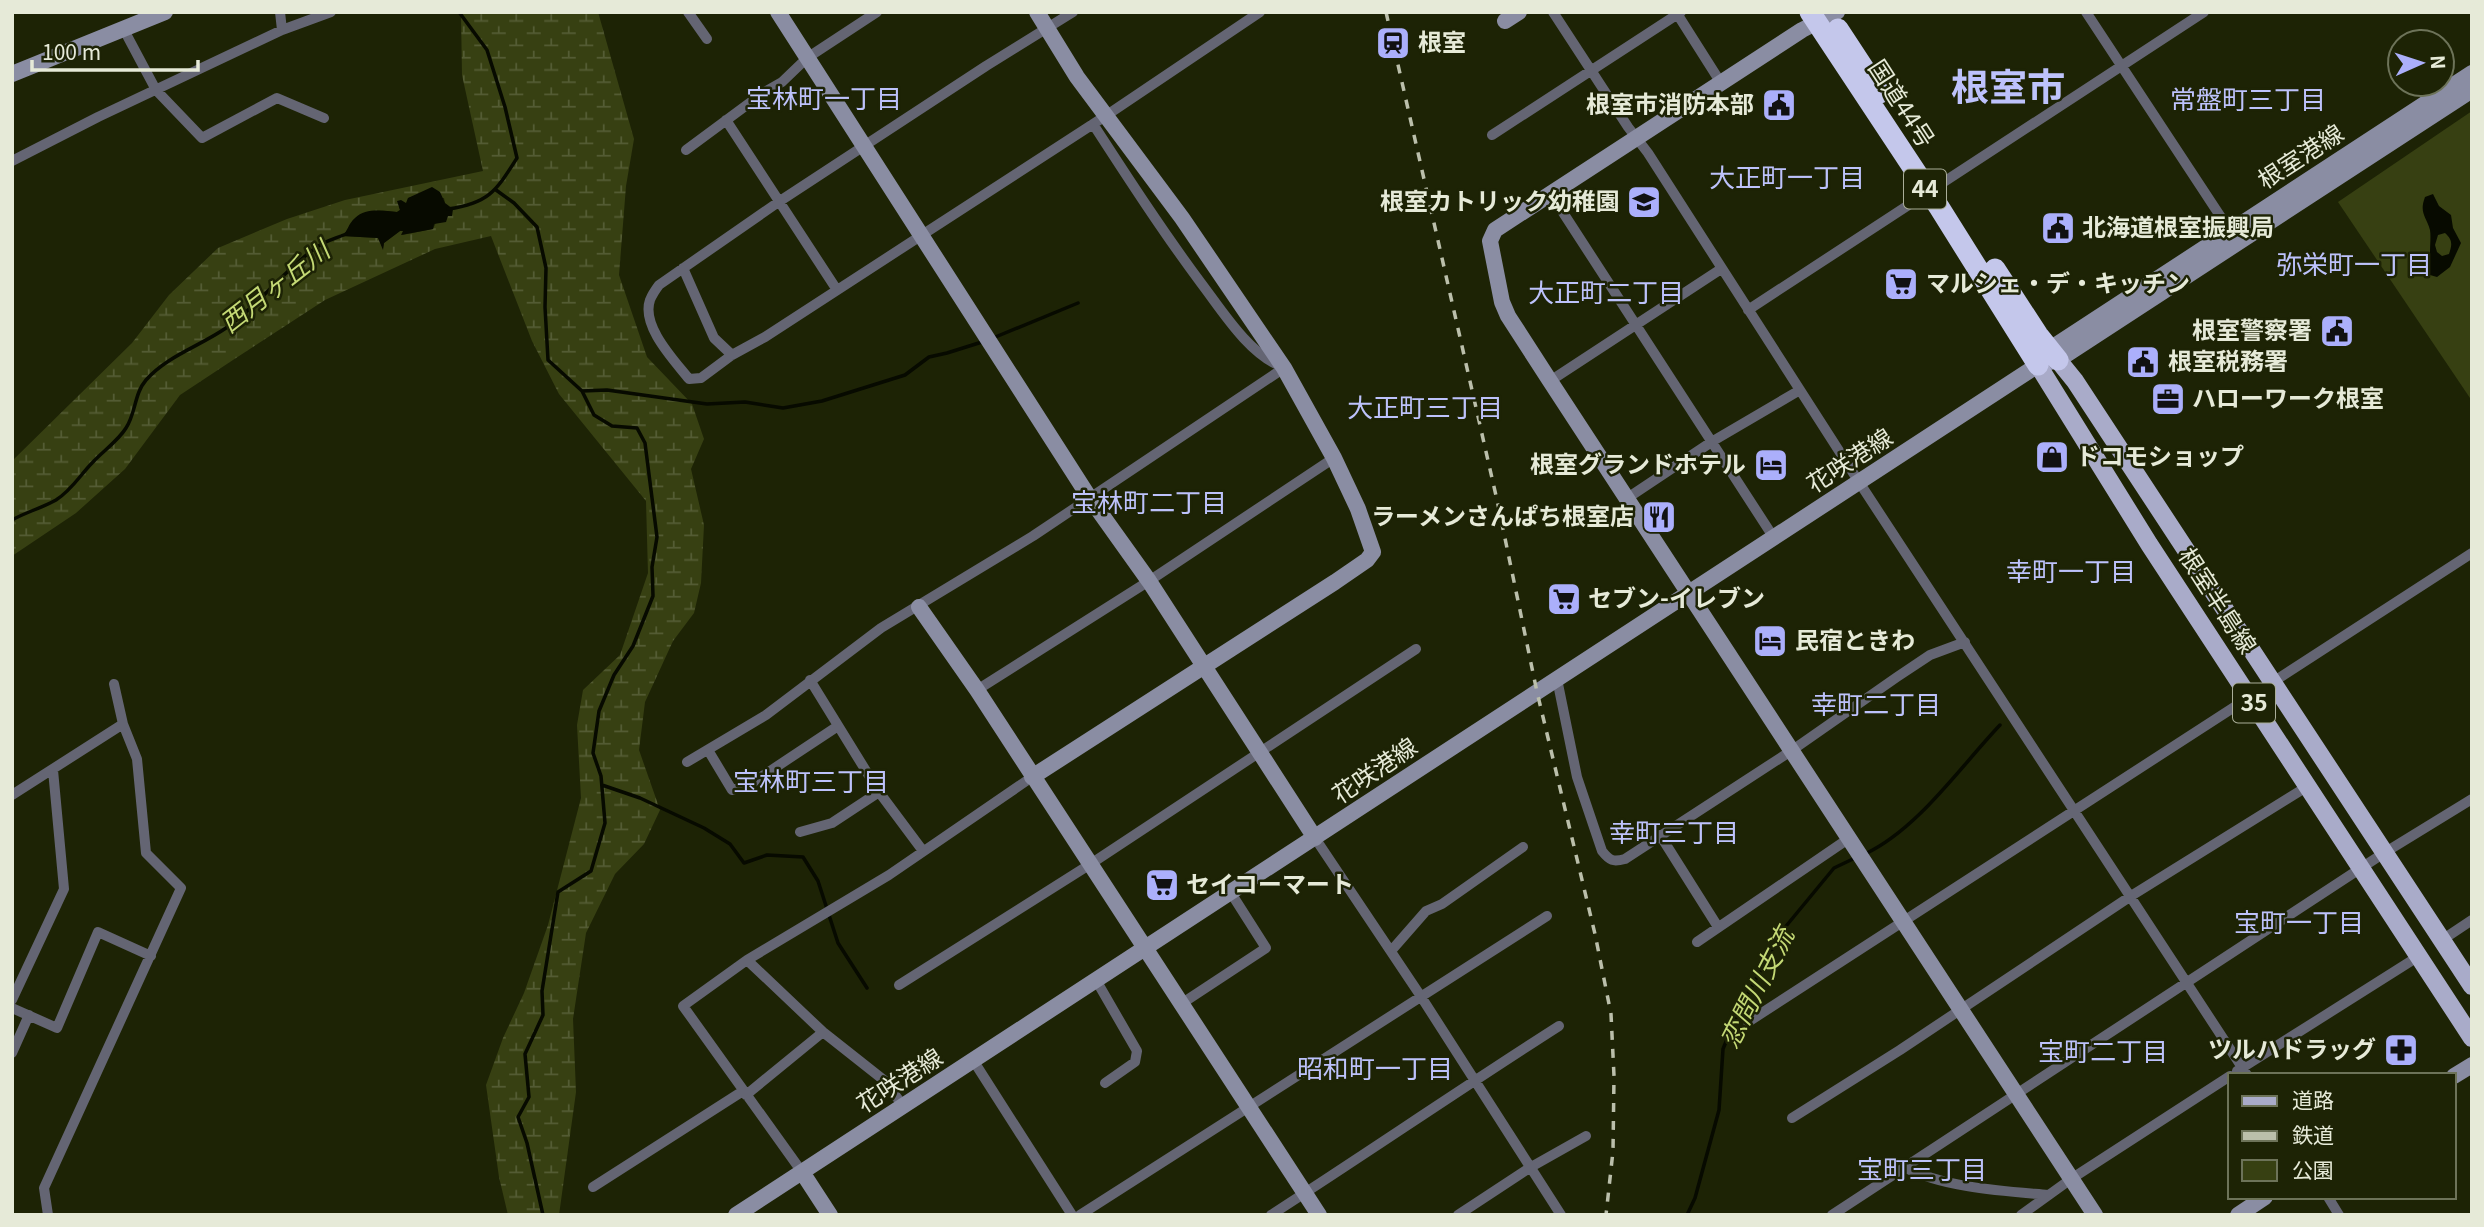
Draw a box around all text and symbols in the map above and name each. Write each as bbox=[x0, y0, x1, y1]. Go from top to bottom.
place label: 根室 bbox=[1418, 23, 1466, 58]
station icon: 根室 bbox=[1374, 24, 1412, 62]
scale bar bbox=[32, 28, 198, 72]
north arrow bbox=[2386, 28, 2456, 98]
text: 100 m bbox=[42, 36, 101, 66]
street label: 国道44号 bbox=[1862, 52, 1945, 154]
text: N bbox=[2426, 54, 2453, 70]
district label: 根室市 bbox=[1951, 57, 2065, 112]
district label: 宝林町一丁目 bbox=[746, 78, 902, 115]
district label: 常盤町三丁目 bbox=[2170, 79, 2326, 116]
place label: 根室市消防本部 bbox=[1586, 85, 1754, 120]
public building icon: 根室市消防本部 bbox=[1760, 86, 1798, 124]
street label: 根室港線 bbox=[2250, 114, 2349, 196]
district label: 大正町一丁目 bbox=[1709, 157, 1865, 194]
road number: 44 bbox=[1904, 170, 1946, 208]
place label: 根室カトリック幼稚園 bbox=[1380, 182, 1620, 217]
school or university icon: 根室カトリック幼稚園 bbox=[1625, 183, 1663, 221]
place label: 北海道根室振興局 bbox=[2082, 208, 2274, 243]
public building icon: 北海道根室振興局 bbox=[2039, 209, 2077, 247]
water label: 西月ヶ丘川 bbox=[211, 229, 338, 340]
district label: 弥栄町一丁目 bbox=[2276, 244, 2432, 281]
place label: マルシェ・デ・キッチン bbox=[1926, 264, 2190, 299]
supermarket icon: マルシェ・デ・キッチン bbox=[1882, 265, 1920, 303]
district label: 大正町二丁目 bbox=[1528, 272, 1684, 309]
place label: 根室警察署 bbox=[2192, 311, 2312, 346]
public building icon: 根室警察署 bbox=[2318, 312, 2356, 350]
place label: 根室税務署 bbox=[2168, 342, 2288, 377]
public building icon: 根室税務署 bbox=[2124, 343, 2162, 381]
place label: ハローワーク根室 bbox=[2192, 379, 2384, 414]
office icon: ハローワーク根室 bbox=[2149, 380, 2187, 418]
district label: 大正町三丁目 bbox=[1347, 387, 1503, 424]
street label: 花咲港線 bbox=[1799, 418, 1898, 500]
place label: ドコモショップ bbox=[2076, 437, 2244, 472]
shop icon: ドコモショップ bbox=[2033, 438, 2071, 476]
place label: 根室グランドホテル bbox=[1530, 445, 1746, 480]
hotel icon: 根室グランドホテル bbox=[1752, 446, 1790, 484]
district label: 宝林町二丁目 bbox=[1071, 482, 1227, 519]
place label: ラーメンさんぱち根室店 bbox=[1371, 497, 1634, 532]
restaurant icon: ラーメンさんぱち根室店 bbox=[1640, 498, 1678, 536]
street label: 根室半島線 bbox=[2172, 540, 2266, 659]
district label: 幸町一丁目 bbox=[2006, 551, 2136, 588]
place label: セブン-イレブン bbox=[1588, 579, 1765, 614]
supermarket icon: セブン-イレブン bbox=[1545, 580, 1583, 618]
place label: 民宿ときわ bbox=[1795, 621, 1915, 656]
hotel icon: 民宿ときわ bbox=[1751, 622, 1789, 660]
district label: 幸町二丁目 bbox=[1811, 684, 1941, 721]
road number: 35 bbox=[2233, 684, 2275, 722]
street label: 花咲港線 bbox=[1324, 728, 1423, 810]
district label: 宝林町三丁目 bbox=[733, 761, 889, 798]
district label: 幸町三丁目 bbox=[1609, 812, 1739, 849]
place label: セイコーマート bbox=[1186, 865, 1354, 900]
supermarket icon: セイコーマート bbox=[1143, 866, 1181, 904]
district label: 宝町一丁目 bbox=[2234, 902, 2364, 939]
water label: 恋問川支流 bbox=[1709, 917, 1803, 1053]
place label: ツルハドラッグ bbox=[2208, 1030, 2376, 1065]
district label: 宝町二丁目 bbox=[2038, 1031, 2168, 1068]
pharmacy icon: ツルハドラッグ bbox=[2382, 1031, 2420, 1069]
street label: 花咲港線 bbox=[849, 1038, 948, 1120]
district label: 昭和町一丁目 bbox=[1297, 1048, 1453, 1085]
legend bbox=[2228, 1073, 2456, 1199]
text: 道路 bbox=[2292, 1084, 2334, 1114]
text: 鉄道 bbox=[2292, 1119, 2334, 1149]
district label: 宝町三丁目 bbox=[1857, 1149, 1987, 1186]
text: 公園 bbox=[2292, 1154, 2334, 1184]

